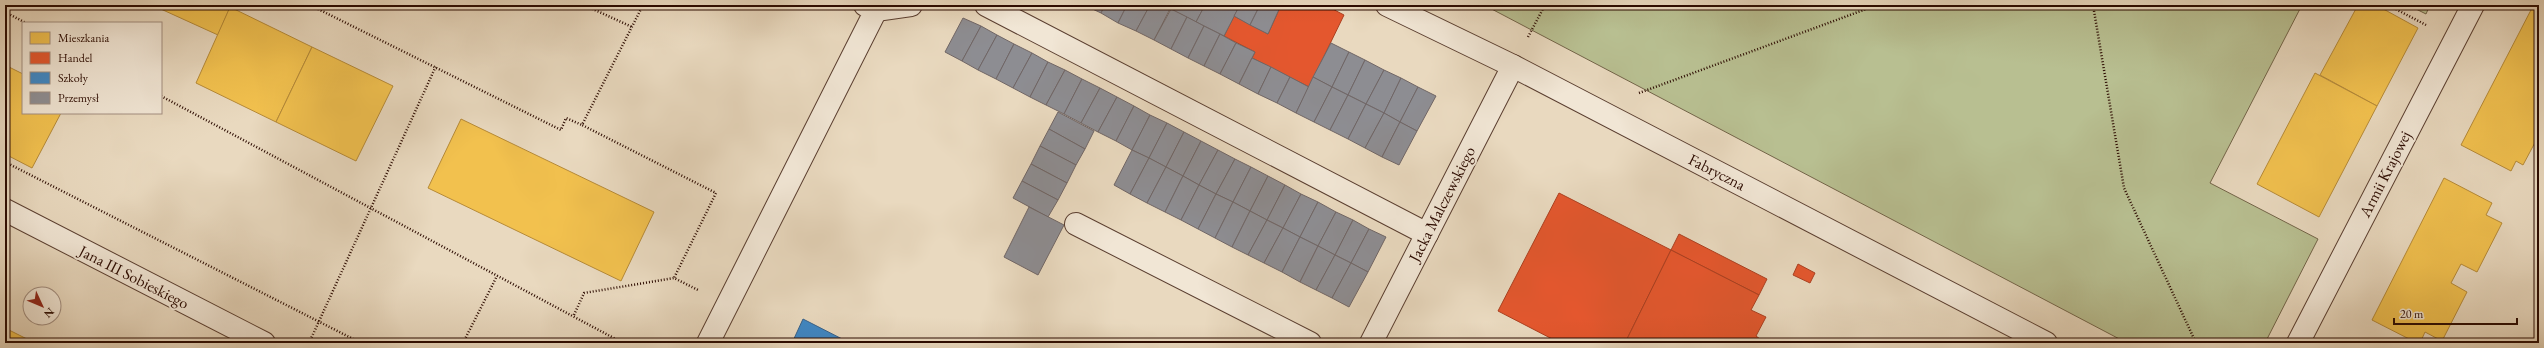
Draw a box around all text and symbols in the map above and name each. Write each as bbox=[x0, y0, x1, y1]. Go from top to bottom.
legend bbox=[22, 22, 162, 114]
text: Mieszkania bbox=[58, 30, 110, 46]
text: Handel bbox=[58, 50, 93, 66]
text: Szkoły bbox=[58, 70, 89, 86]
text: Przemysł bbox=[58, 90, 99, 106]
street label: Armii Krajowej bbox=[2354, 127, 2416, 222]
street label: Jacka Malczewskiego bbox=[1403, 143, 1480, 267]
street label: Fabryczna bbox=[1685, 149, 1750, 196]
street label: Jana III Sobieskiego bbox=[74, 239, 193, 314]
north arrow bbox=[22, 286, 62, 326]
scale bar bbox=[2394, 300, 2517, 326]
text: N bbox=[41, 305, 57, 321]
text: 20 m bbox=[2400, 306, 2424, 322]

